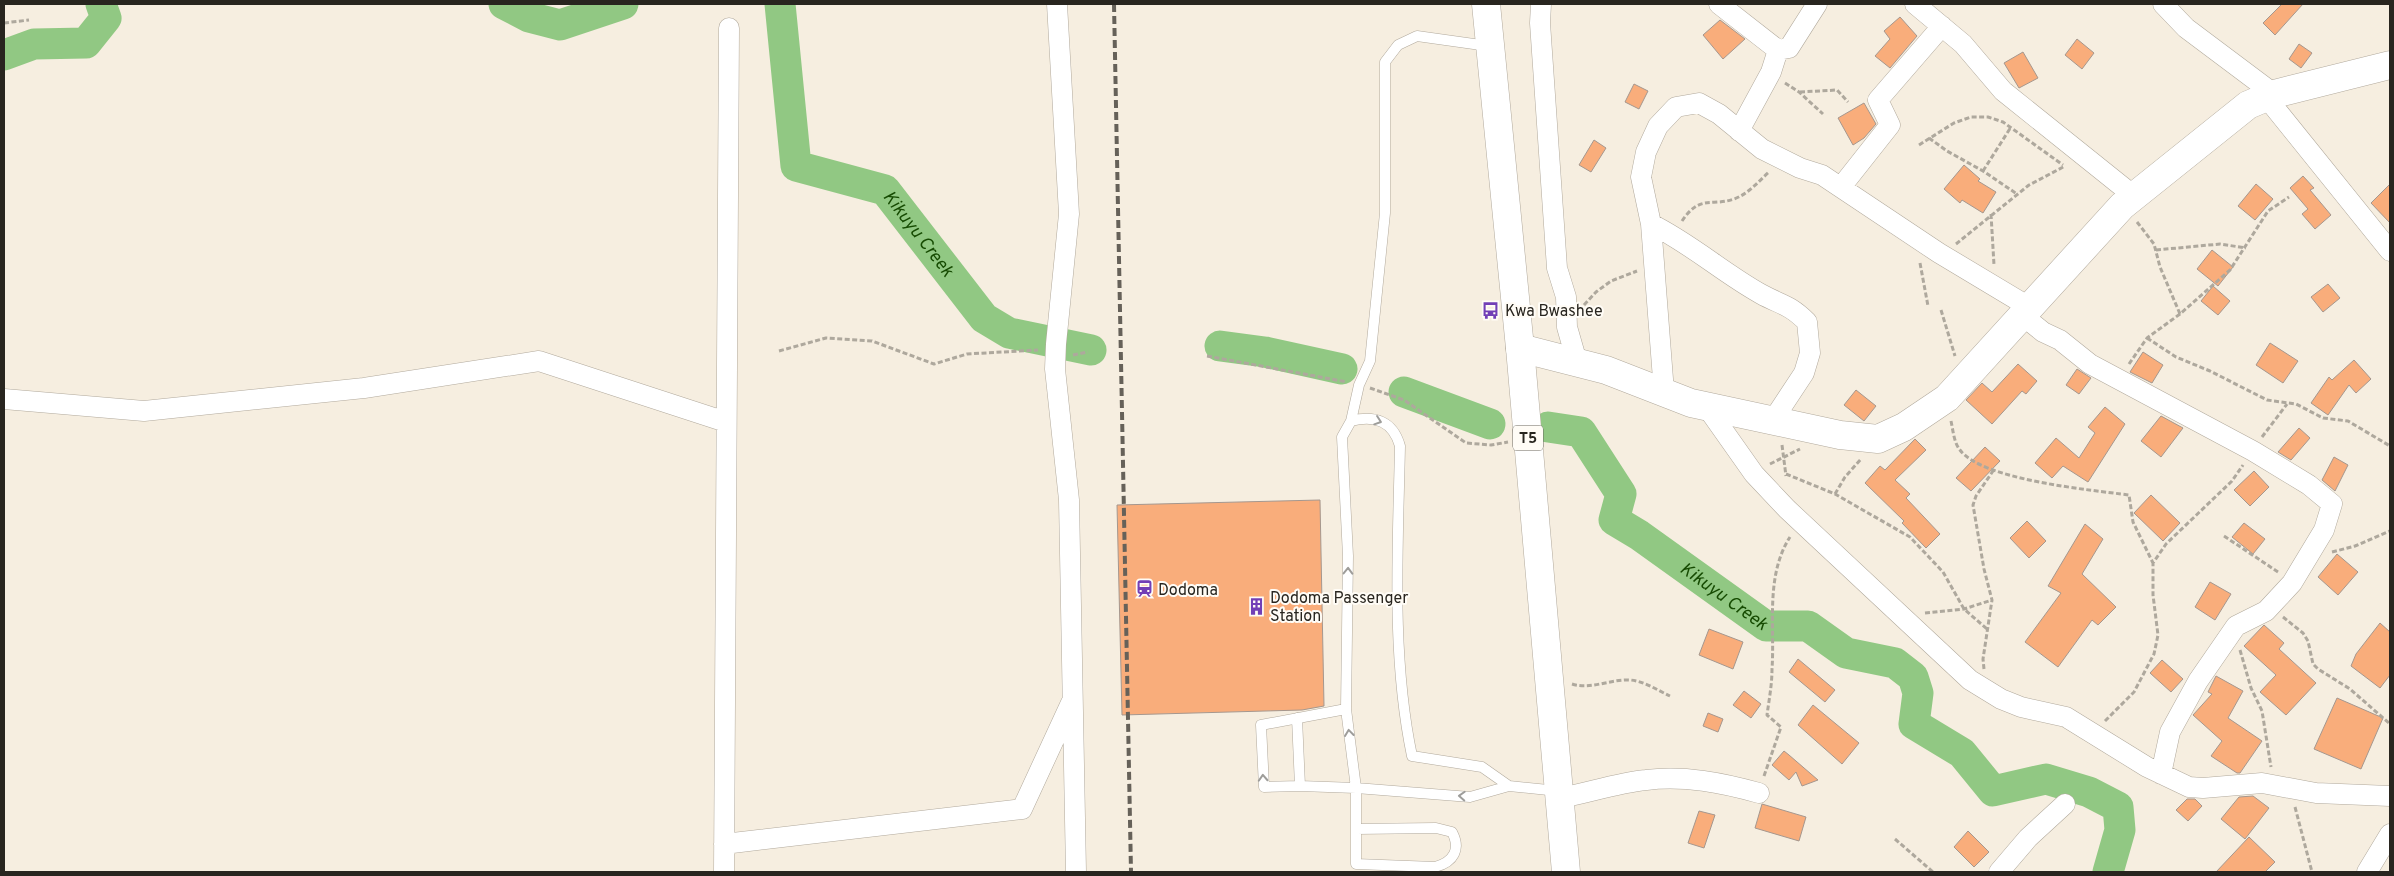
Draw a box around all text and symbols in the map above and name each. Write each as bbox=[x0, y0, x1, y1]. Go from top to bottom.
water label: Kikuyu Creek bbox=[877, 187, 959, 283]
bus stop icon: Kwa Bwashee bbox=[1481, 300, 1501, 320]
place label: Kwa Bwashee bbox=[1505, 302, 1603, 322]
one-way arrow bbox=[1373, 416, 1382, 426]
road number: T5 bbox=[1513, 426, 1543, 450]
water label: Kikuyu Creek bbox=[1675, 558, 1773, 637]
one-way arrow bbox=[1343, 566, 1353, 574]
station icon: Dodoma bbox=[1134, 579, 1154, 599]
place label: Dodoma bbox=[1158, 581, 1218, 601]
place label: Dodoma Passenger Station bbox=[1270, 589, 1409, 627]
building icon: Dodoma Passenger Station bbox=[1246, 596, 1266, 616]
one-way arrow bbox=[1344, 729, 1355, 737]
one-way arrow bbox=[1258, 773, 1269, 781]
one-way arrow bbox=[1458, 791, 1466, 802]

